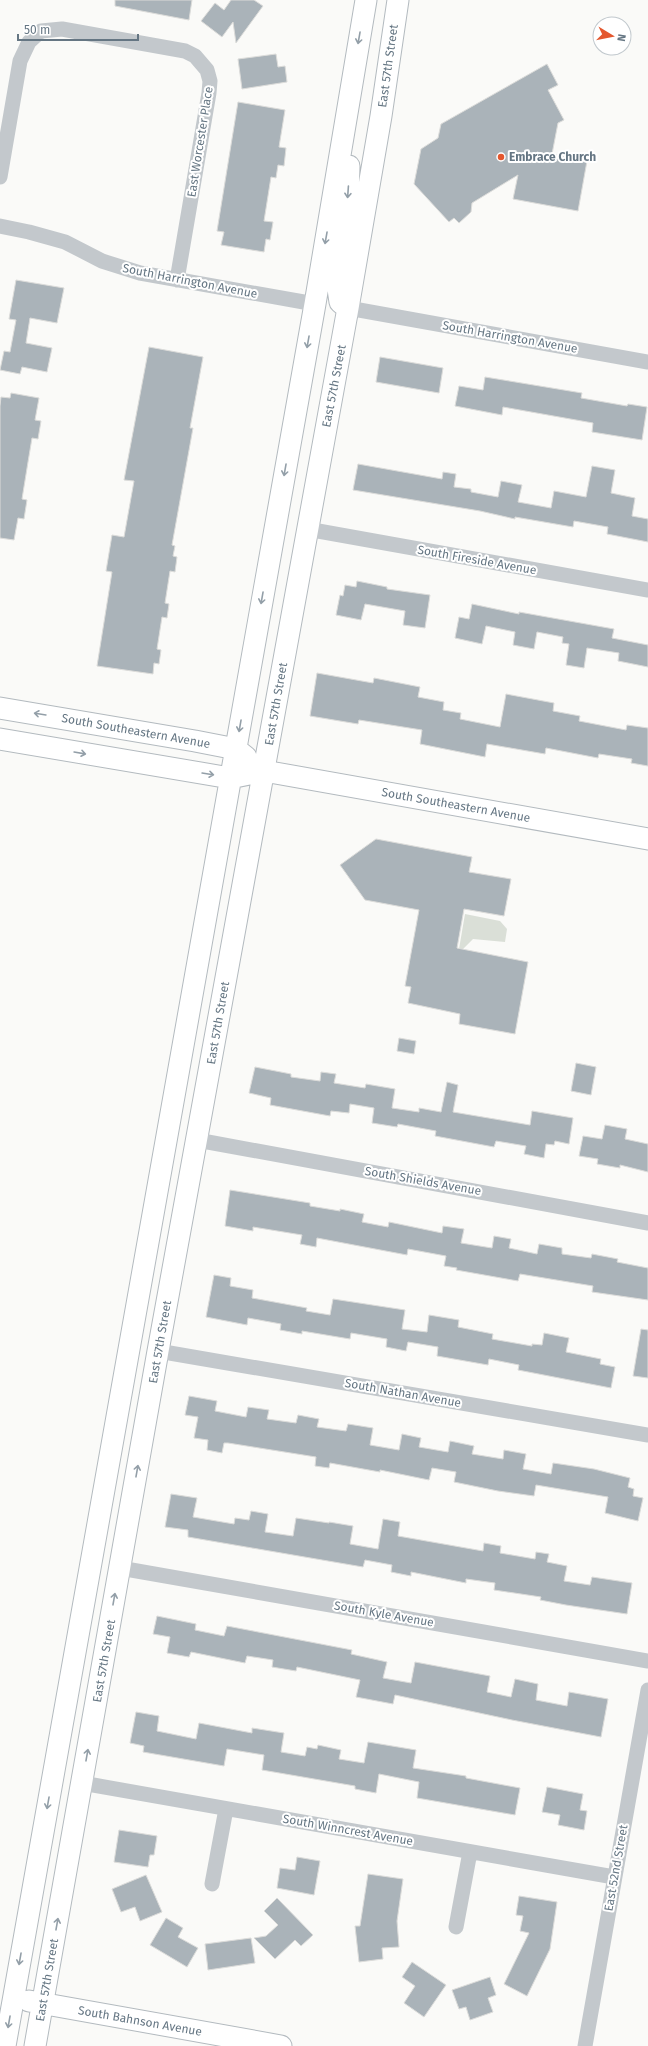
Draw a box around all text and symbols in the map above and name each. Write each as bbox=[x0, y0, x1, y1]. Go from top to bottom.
scale bar bbox=[18, 16, 138, 42]
north arrow bbox=[592, 16, 632, 56]
text: 50 m bbox=[24, 23, 50, 37]
street label: East 57th Street bbox=[375, 23, 401, 109]
one-way arrow bbox=[355, 32, 363, 45]
text: N bbox=[614, 33, 628, 42]
street label: East Worcester Place bbox=[184, 86, 216, 198]
place label: Embrace Church bbox=[509, 150, 596, 164]
marker: Embrace Church bbox=[496, 152, 506, 162]
one-way arrow bbox=[344, 185, 351, 198]
one-way arrow bbox=[322, 231, 330, 244]
street label: South Harrington Avenue bbox=[121, 261, 259, 301]
street label: South Harrington Avenue bbox=[441, 318, 579, 356]
one-way arrow bbox=[303, 335, 311, 348]
street label: East 57th Street bbox=[319, 343, 349, 429]
one-way arrow bbox=[280, 463, 288, 476]
street label: South Fireside Avenue bbox=[416, 543, 538, 577]
one-way arrow bbox=[258, 591, 266, 604]
street label: East 57th Street bbox=[262, 661, 290, 747]
one-way arrow bbox=[33, 710, 46, 718]
street label: South Southeastern Avenue bbox=[61, 711, 211, 751]
one-way arrow bbox=[235, 719, 243, 732]
one-way arrow bbox=[73, 749, 86, 757]
one-way arrow bbox=[201, 770, 214, 778]
street label: South Southeastern Avenue bbox=[381, 785, 531, 825]
street label: East 57th Street bbox=[204, 980, 232, 1066]
street label: South Shields Avenue bbox=[364, 1164, 482, 1198]
street label: East 57th Street bbox=[146, 1299, 174, 1385]
street label: South Nathan Avenue bbox=[344, 1376, 462, 1410]
one-way arrow bbox=[133, 1465, 141, 1478]
one-way arrow bbox=[111, 1593, 119, 1606]
street label: South Kyle Avenue bbox=[333, 1598, 435, 1630]
street label: East 57th Street bbox=[90, 1618, 118, 1704]
one-way arrow bbox=[84, 1748, 92, 1761]
one-way arrow bbox=[44, 1796, 52, 1809]
street label: South Winncrest Avenue bbox=[282, 1812, 414, 1848]
street label: East 52nd Street bbox=[602, 1823, 631, 1912]
one-way arrow bbox=[53, 1918, 61, 1931]
street label: East 57th Street bbox=[33, 1937, 61, 2023]
one-way arrow bbox=[16, 1952, 24, 1965]
street label: South Bahnson Avenue bbox=[77, 2003, 203, 2039]
one-way arrow bbox=[5, 2015, 13, 2028]

